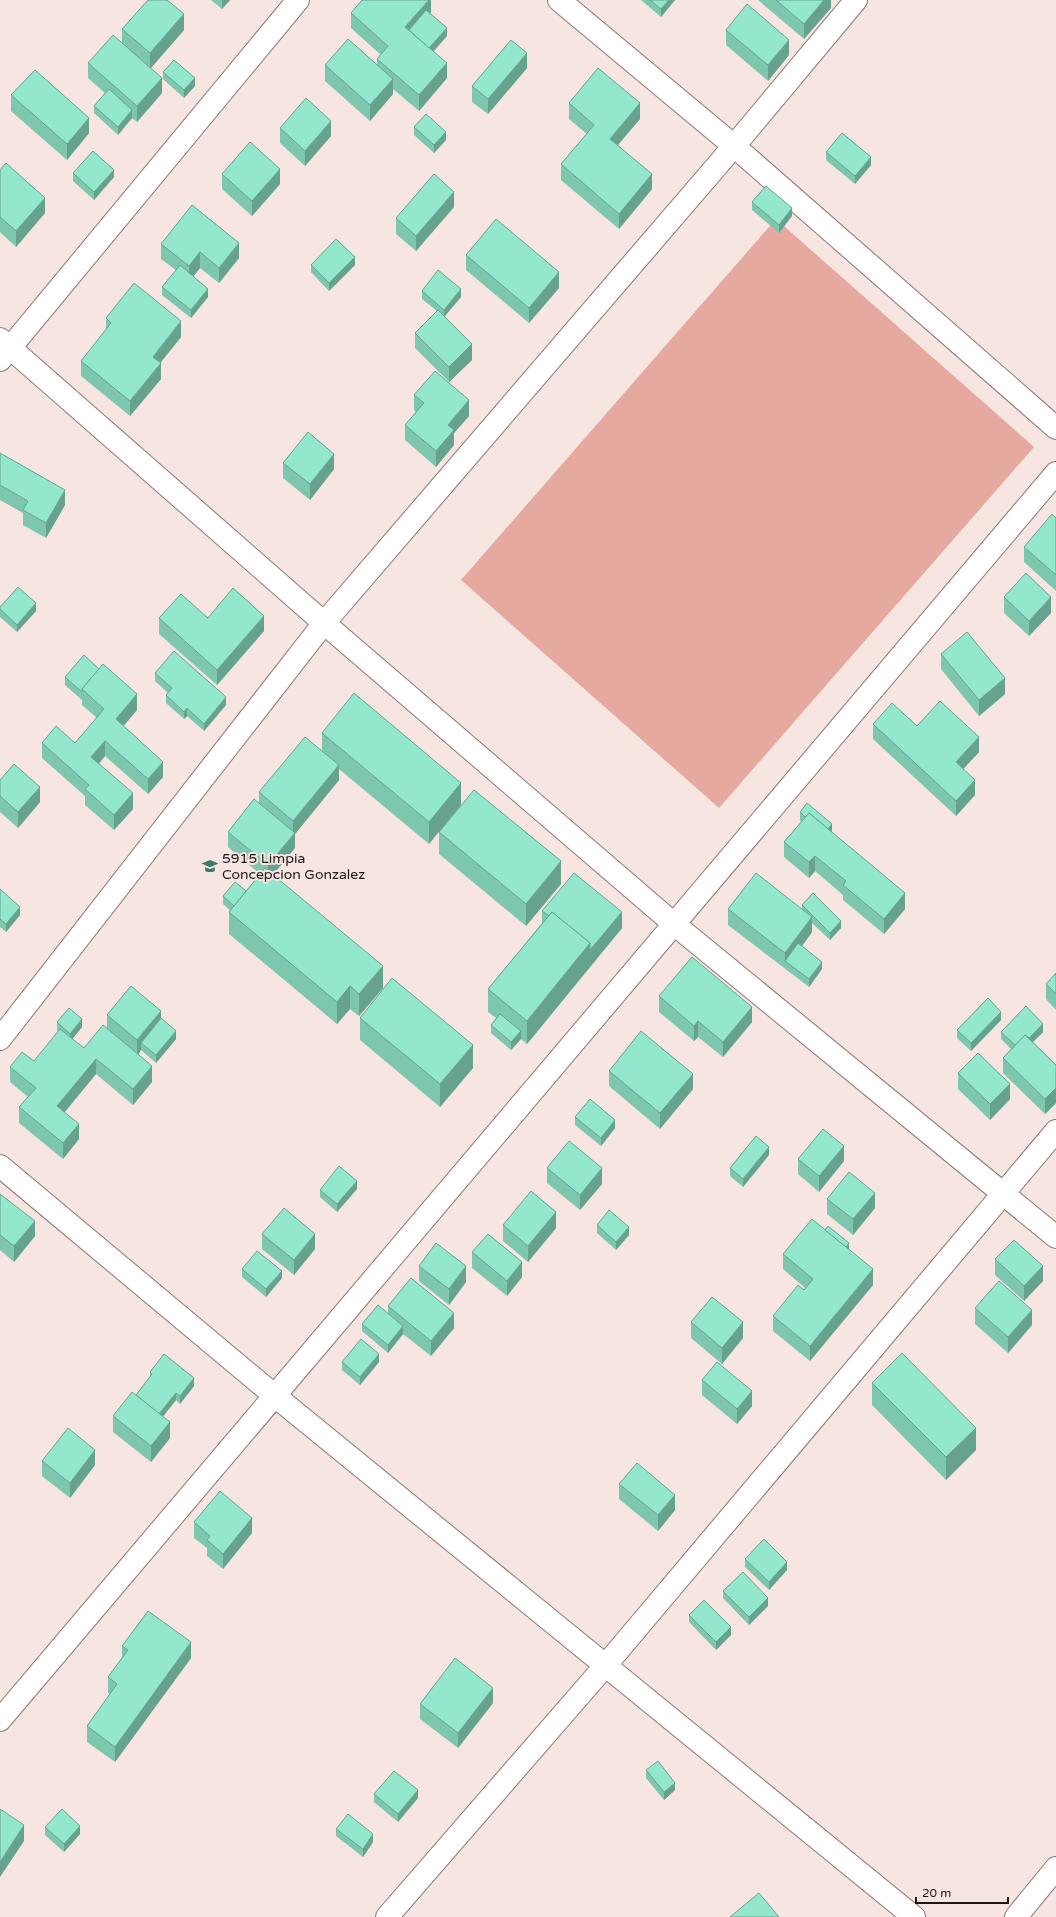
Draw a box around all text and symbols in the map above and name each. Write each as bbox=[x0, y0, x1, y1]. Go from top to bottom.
place label: 5915 Limpia Concepcion Gonzalez bbox=[222, 850, 365, 883]
school or university icon: 5915 Limpia Concepcion Gonzalez bbox=[201, 857, 219, 875]
scale bar bbox=[916, 1879, 1008, 1905]
text: 20 m bbox=[922, 1886, 951, 1900]

